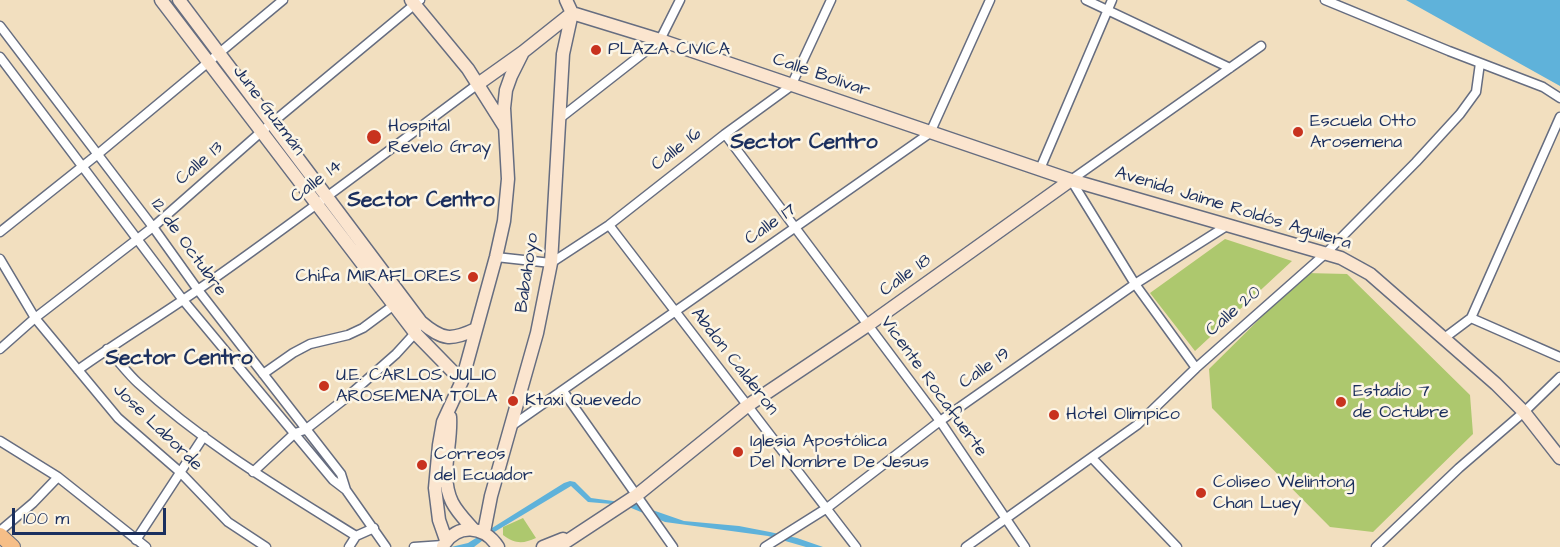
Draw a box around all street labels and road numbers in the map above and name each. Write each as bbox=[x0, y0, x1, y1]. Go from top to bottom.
street label: Calle Bolivar bbox=[770, 49, 872, 103]
street label: June Guzmán bbox=[227, 62, 309, 160]
street label: Calle 16 bbox=[647, 124, 707, 176]
street label: Calle 13 bbox=[172, 137, 228, 191]
street label: Calle 14 bbox=[287, 156, 347, 208]
street label: Avenida Jaime Roldós Aguilera bbox=[1112, 163, 1354, 255]
street label: 12 de Octubre bbox=[145, 195, 231, 301]
street label: Calle 17 bbox=[741, 200, 801, 250]
street label: Babahoyo bbox=[512, 232, 544, 314]
street label: Calle 18 bbox=[876, 250, 936, 302]
street label: Calle 20 bbox=[1202, 282, 1266, 342]
street label: Abdon Calderon bbox=[685, 304, 783, 420]
street label: Vicente Rocafuerte bbox=[875, 313, 991, 461]
street label: Calle 19 bbox=[955, 344, 1015, 394]
street label: Jose Laborde bbox=[108, 380, 206, 476]

